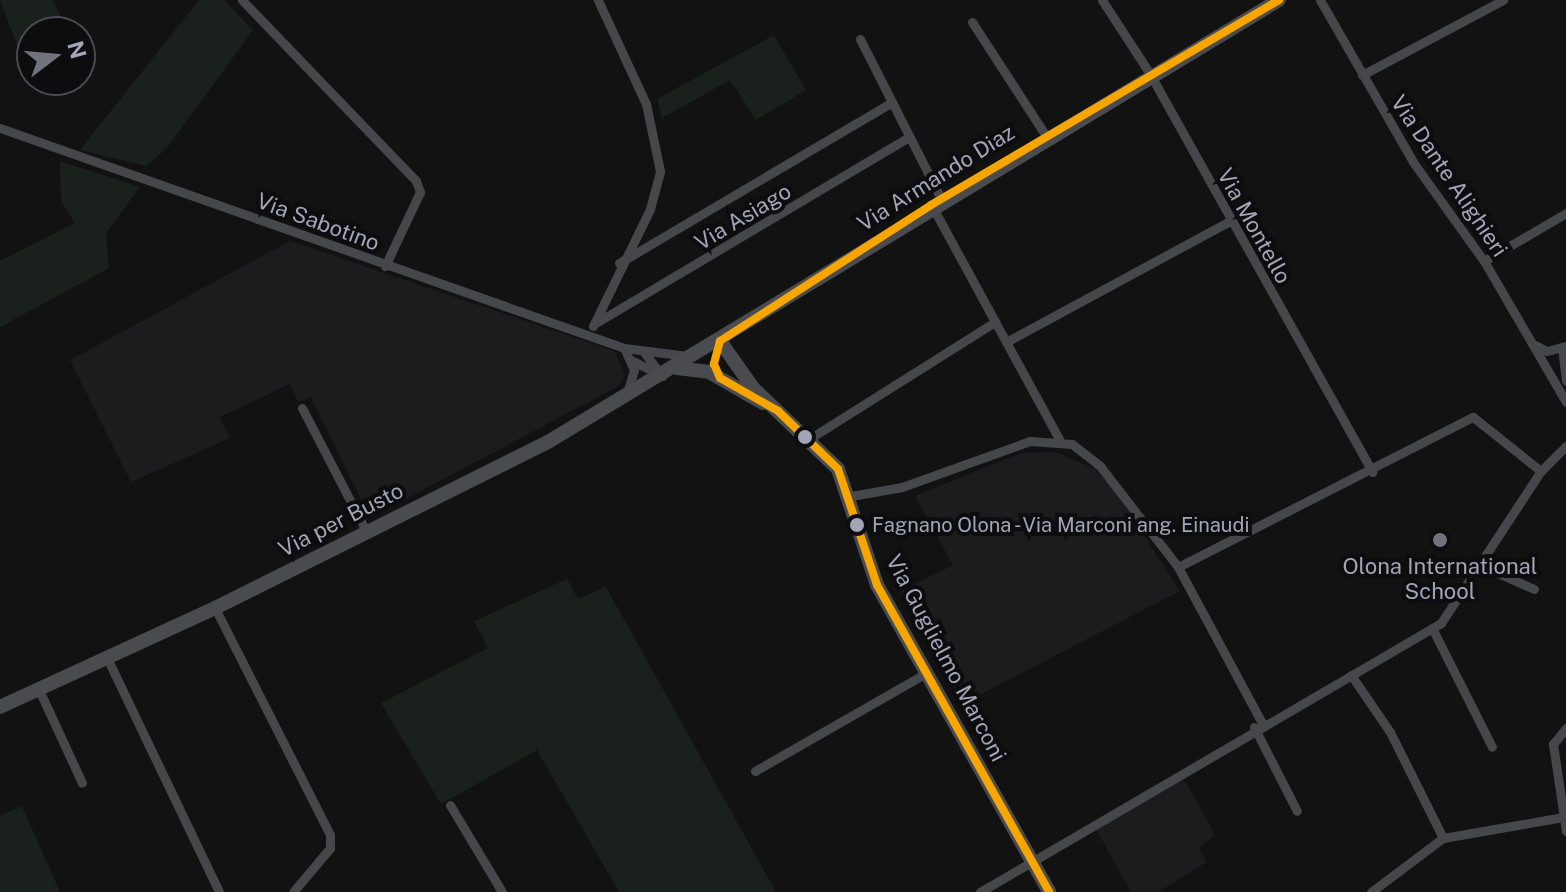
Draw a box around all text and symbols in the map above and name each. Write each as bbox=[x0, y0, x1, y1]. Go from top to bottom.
north arrow bbox=[16, 16, 96, 96]
text: N bbox=[62, 38, 92, 62]
street label: Via Dante Alighieri bbox=[1385, 90, 1513, 262]
street label: Via Armando Diaz bbox=[853, 119, 1019, 237]
street label: Via Montello bbox=[1212, 164, 1296, 288]
street label: Via Asiago bbox=[690, 178, 796, 256]
street label: Via Sabotino bbox=[253, 188, 383, 256]
unlabelled marker bbox=[797, 429, 813, 445]
street label: Via per Busto bbox=[274, 477, 408, 563]
place label: Fagnano Olona - Via Marconi ang. Einaudi bbox=[872, 513, 1256, 537]
marker: Fagnano Olona - Via Marconi ang. Einaudi bbox=[849, 517, 865, 533]
marker: Olona International School bbox=[1431, 531, 1449, 549]
street label: Via Guglielmo Marconi bbox=[880, 550, 1012, 766]
place label: Olona International School bbox=[1343, 553, 1537, 604]

